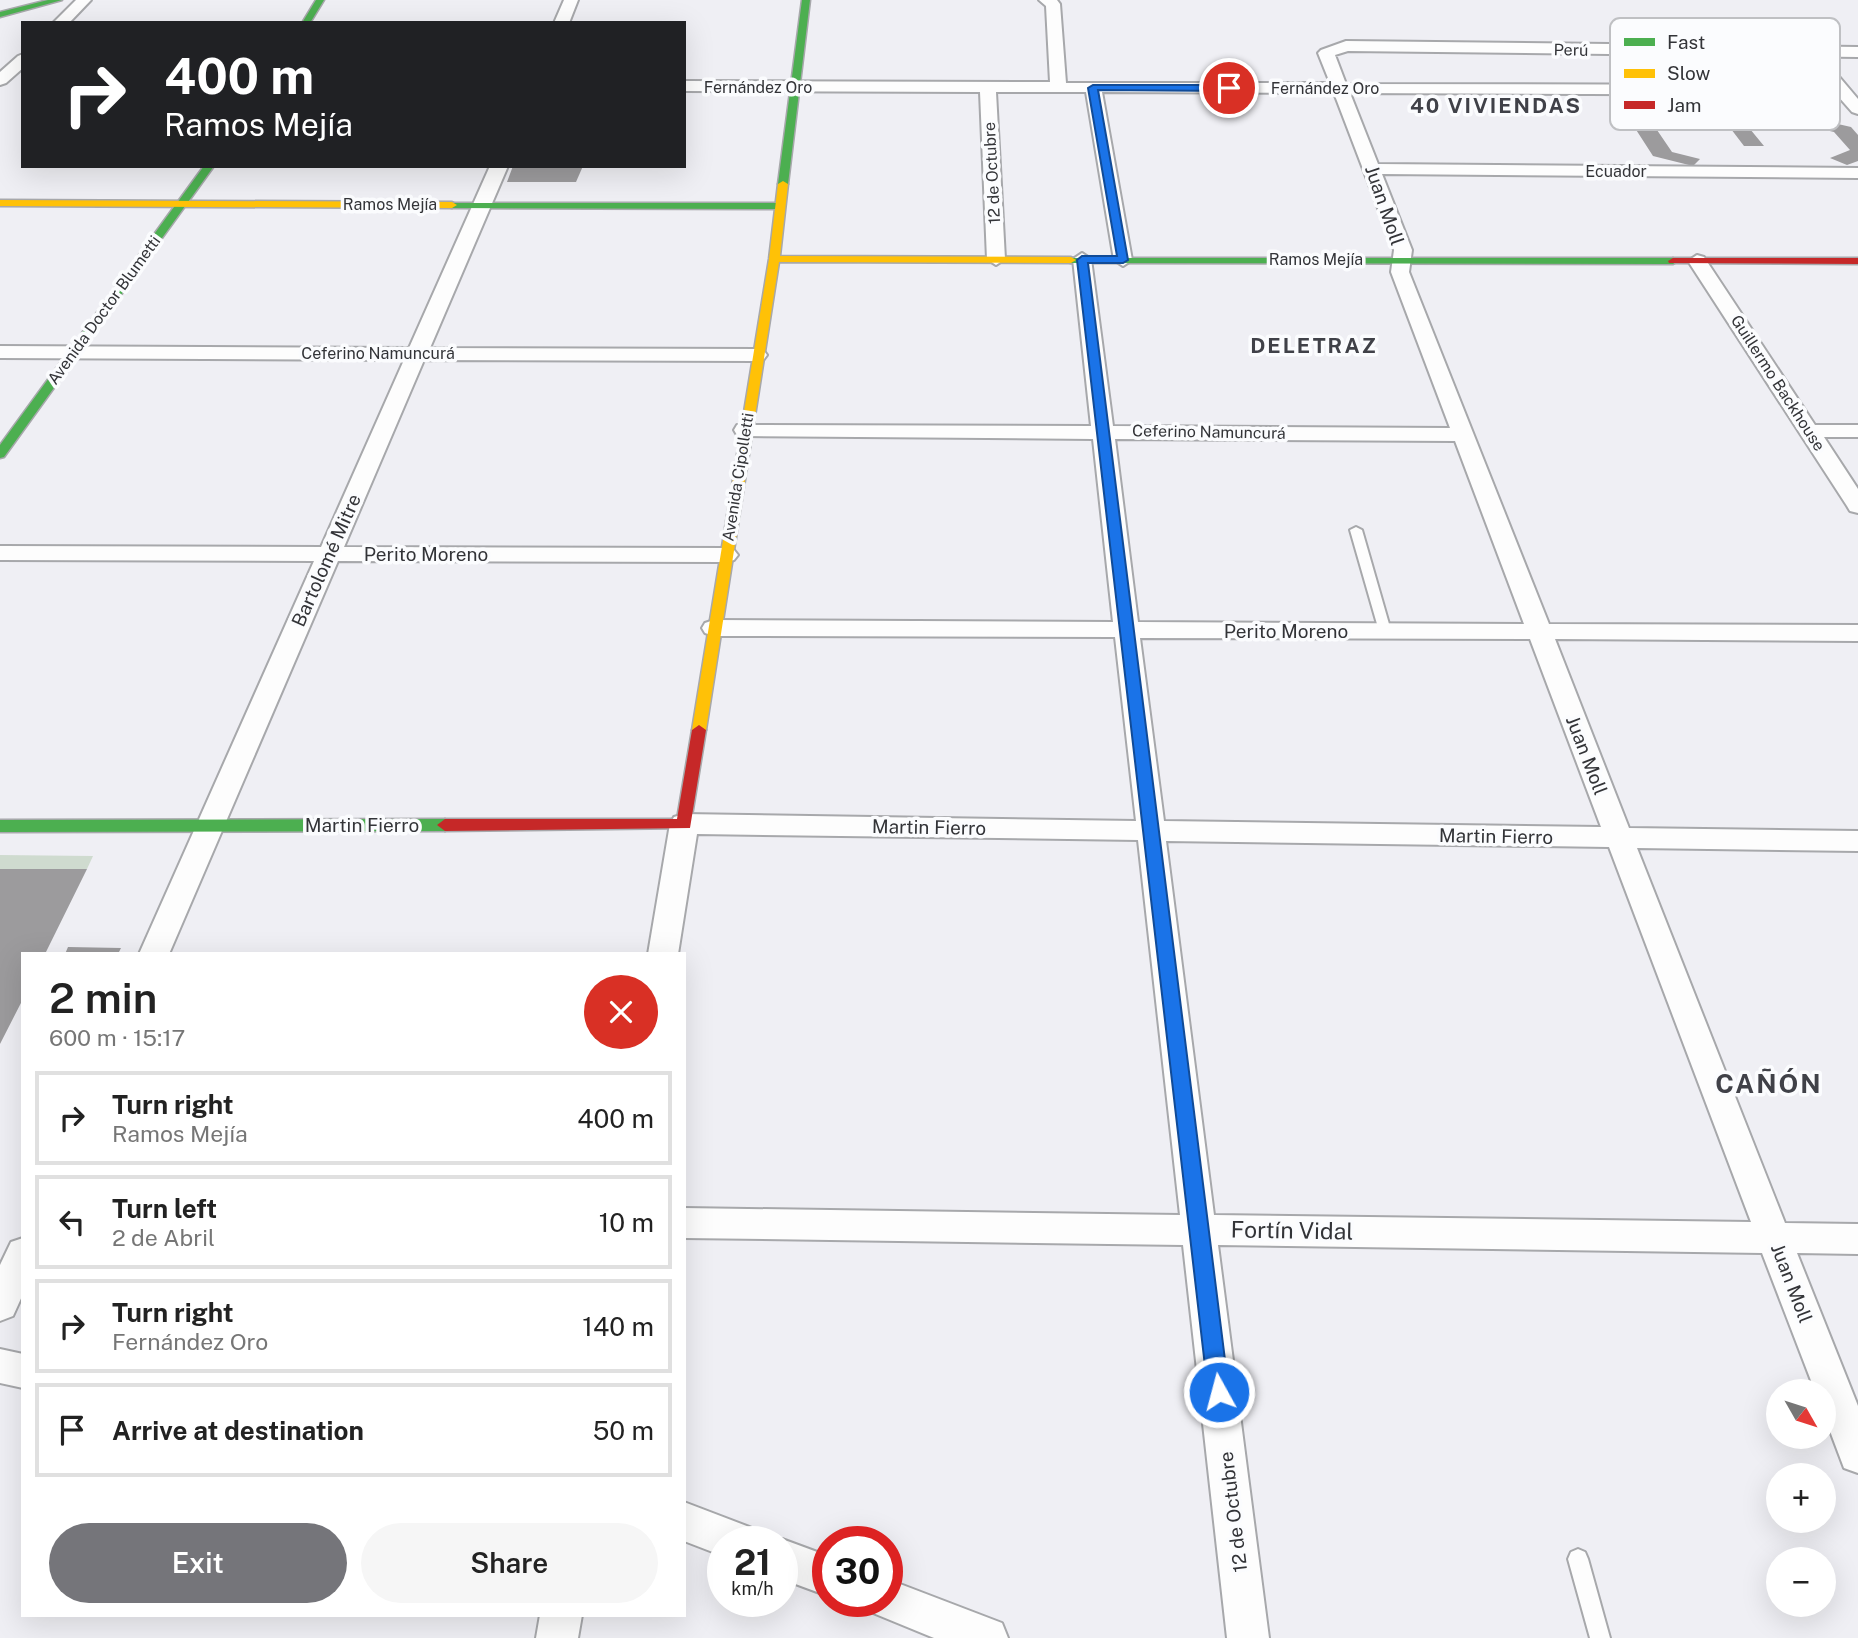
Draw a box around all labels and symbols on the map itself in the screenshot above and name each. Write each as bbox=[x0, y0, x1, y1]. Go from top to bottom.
legend bbox=[1610, 18, 1840, 130]
text: Fast bbox=[1667, 31, 1705, 53]
street label: Perú bbox=[1554, 40, 1588, 60]
pin bbox=[1199, 58, 1259, 118]
text: Slow bbox=[1667, 62, 1711, 84]
street label: Fernández Oro bbox=[704, 78, 812, 97]
street label: Fernández Oro bbox=[1271, 79, 1379, 98]
district label: 40 VIVIENDAS bbox=[1410, 93, 1582, 118]
text: Jam bbox=[1667, 94, 1701, 116]
street label: 12 de Octubre bbox=[980, 121, 1004, 225]
street label: Juan Moll bbox=[1361, 162, 1409, 248]
street label: Ecuador bbox=[1585, 162, 1647, 181]
street label: Ramos Mejía bbox=[343, 195, 437, 214]
street label: Avenida Doctor Blumetti bbox=[44, 232, 164, 388]
street label: Ramos Mejía bbox=[1269, 250, 1363, 269]
street label: Guillermo Backhouse bbox=[1727, 312, 1829, 454]
district label: DELETRAZ bbox=[1250, 333, 1378, 358]
street label: Ceferino Namuncurá bbox=[301, 344, 455, 363]
street label: Avenida Cipolletti bbox=[718, 411, 758, 543]
street label: Ceferino Namuncurá bbox=[1132, 421, 1286, 443]
street label: Bartolomé Mitre bbox=[287, 490, 365, 630]
street label: Perito Moreno bbox=[364, 543, 488, 565]
street label: Perito Moreno bbox=[1224, 620, 1348, 642]
street label: Juan Moll bbox=[1562, 712, 1612, 798]
street label: Martin Fierro bbox=[305, 814, 419, 836]
street label: Martin Fierro bbox=[872, 815, 986, 839]
street label: Martin Fierro bbox=[1439, 824, 1553, 848]
district label: CAÑÓN bbox=[1715, 1068, 1823, 1099]
street label: Fortín Vidal bbox=[1231, 1215, 1353, 1245]
street label: Juan Moll bbox=[1767, 1240, 1817, 1326]
position arrow bbox=[1182, 1355, 1256, 1429]
north arrow bbox=[1766, 1379, 1836, 1449]
street label: 12 de Octubre bbox=[1215, 1450, 1251, 1574]
speed limit sign: 30 bbox=[812, 1526, 903, 1617]

